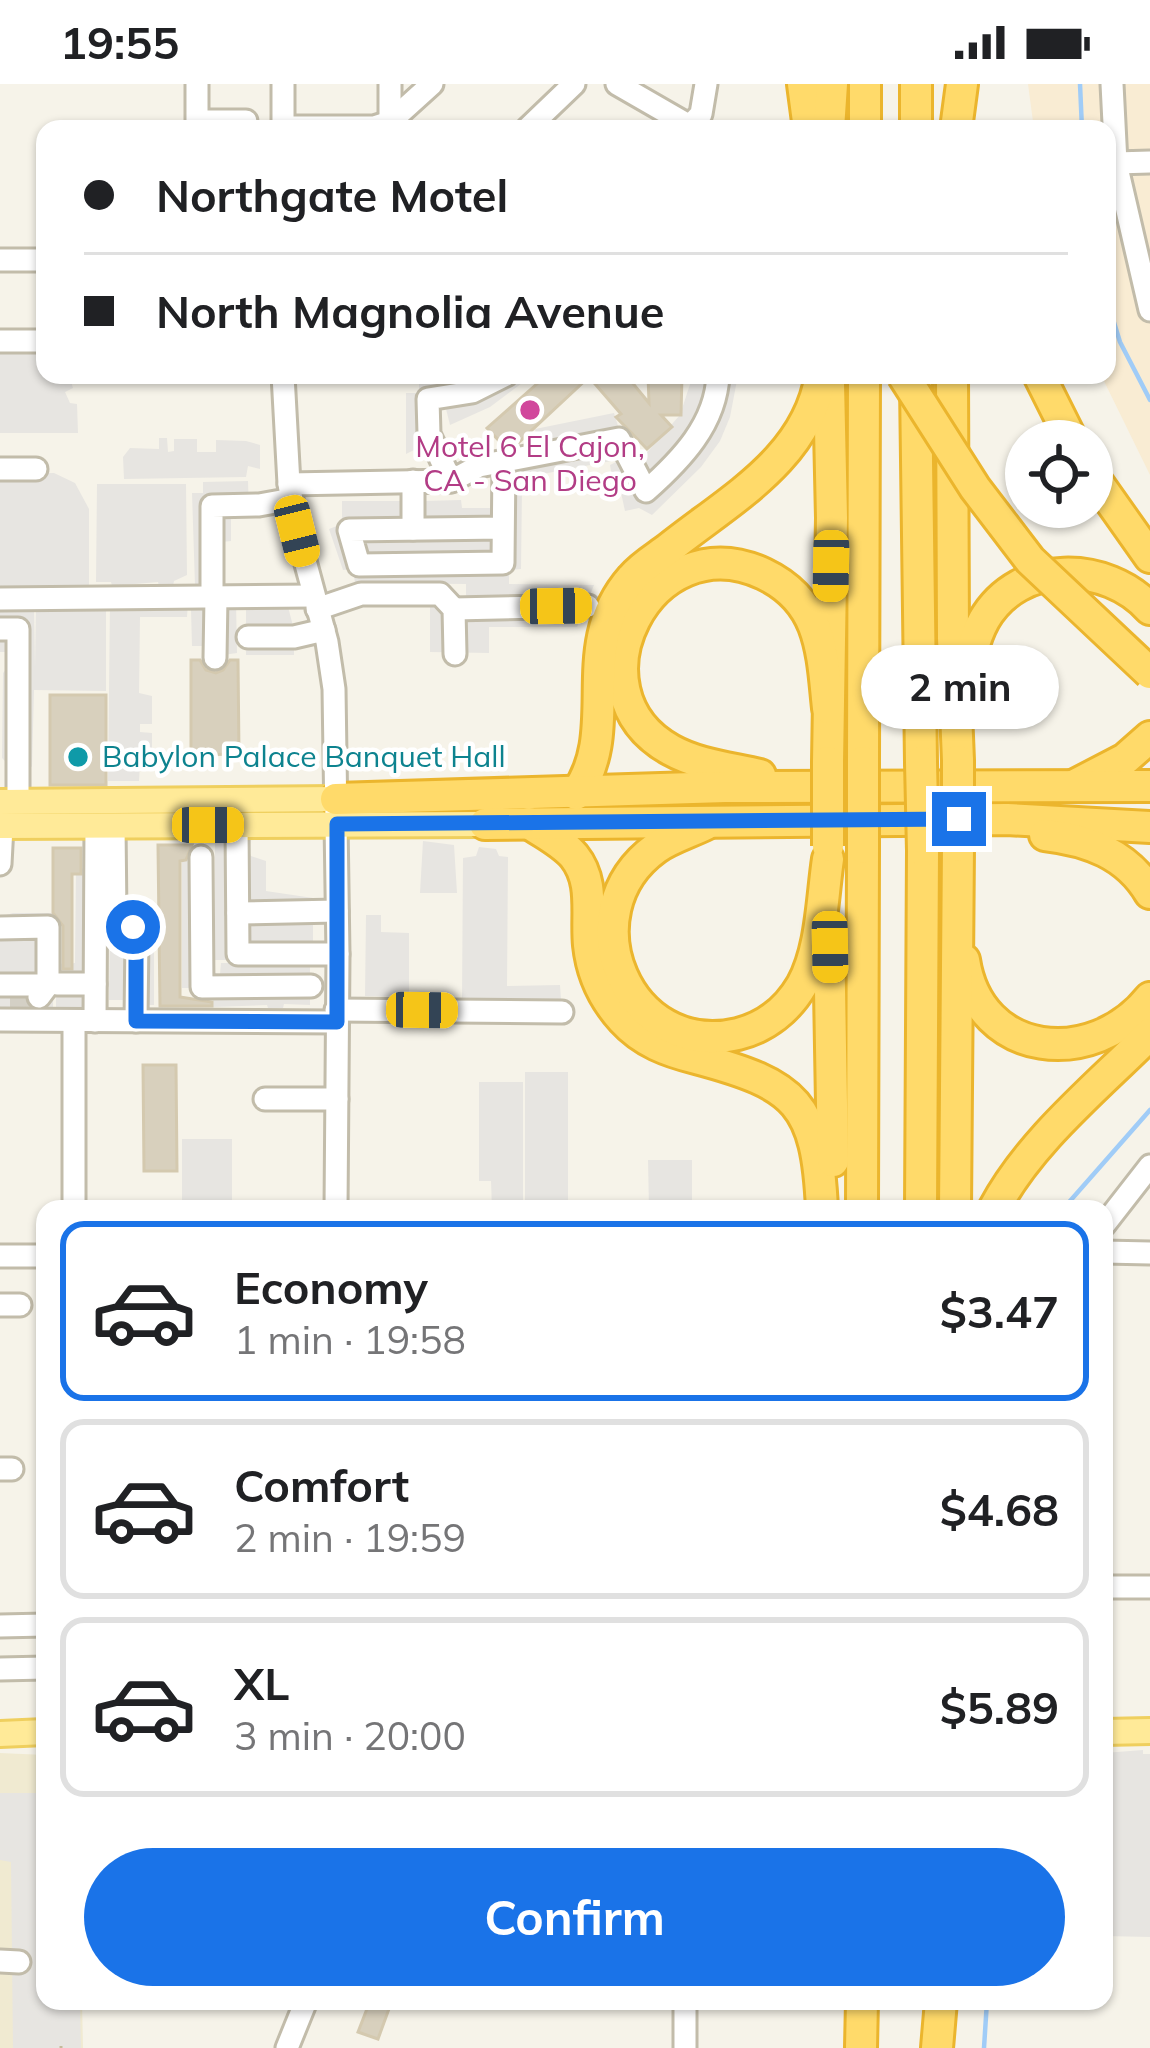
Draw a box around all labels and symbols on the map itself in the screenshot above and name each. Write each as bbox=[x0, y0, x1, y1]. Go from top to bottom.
marker: Motel 6 El Cajon, CA - San Diego bbox=[517, 397, 543, 423]
place label: Motel 6 El Cajon, CA - San Diego bbox=[415, 427, 645, 499]
car bbox=[271, 492, 323, 570]
car bbox=[812, 530, 850, 602]
car bbox=[520, 587, 592, 625]
callout: 2 min bbox=[860, 645, 1058, 729]
place label: Babylon Palace Banquet Hall bbox=[102, 737, 506, 775]
marker: Babylon Palace Banquet Hall bbox=[65, 744, 91, 770]
route end bbox=[932, 792, 986, 846]
car bbox=[172, 807, 244, 843]
route start bbox=[106, 900, 160, 954]
car bbox=[811, 911, 849, 983]
car bbox=[386, 991, 458, 1029]

